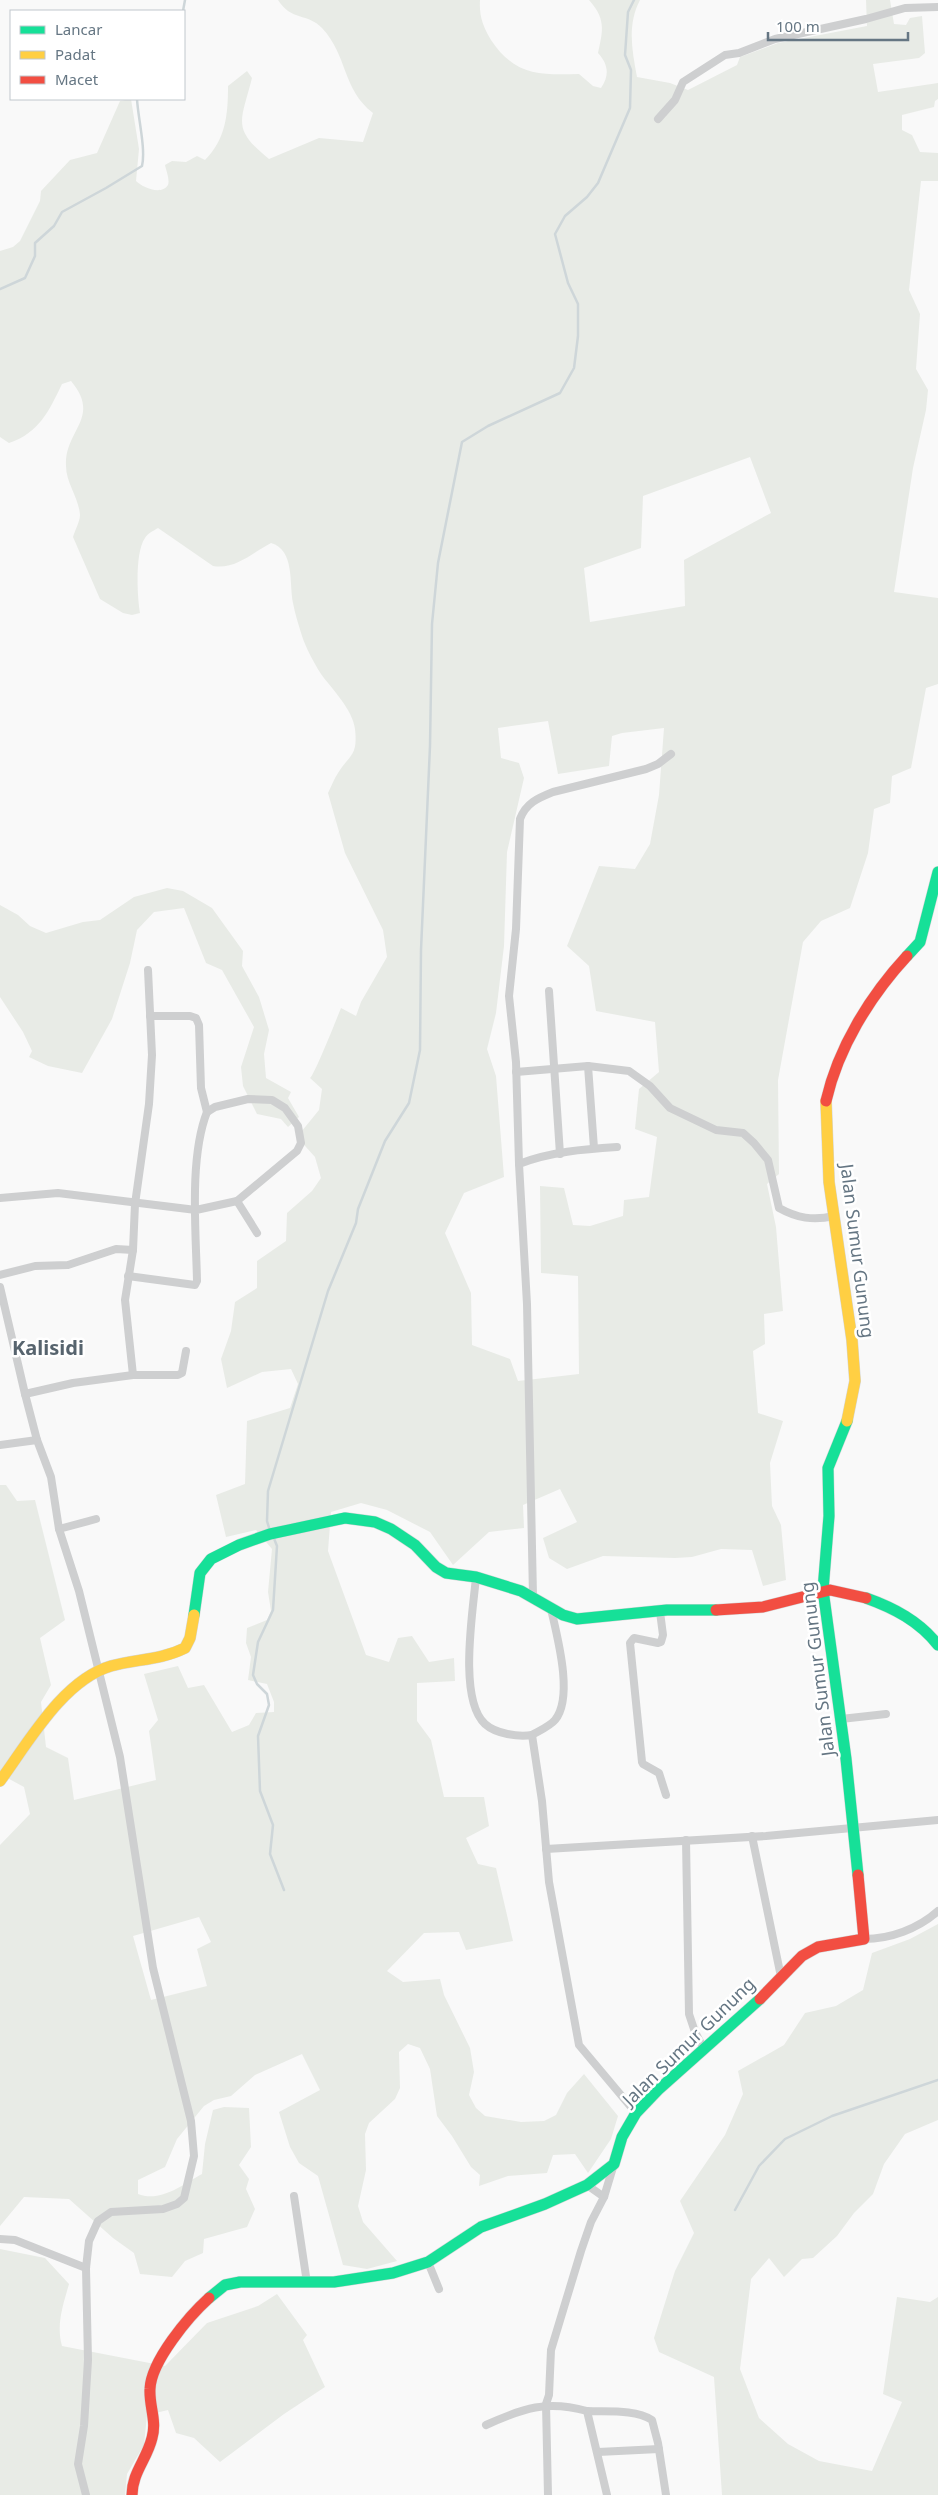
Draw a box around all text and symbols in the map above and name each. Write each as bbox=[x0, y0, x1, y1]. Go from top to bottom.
legend bbox=[10, 10, 185, 100]
scale bar bbox=[768, 10, 908, 42]
text: 100 m bbox=[776, 16, 820, 36]
text: Lancar bbox=[55, 19, 102, 39]
text: Padat bbox=[55, 44, 96, 64]
text: Macet bbox=[55, 69, 99, 89]
street label: Jalan Sumur Gunung bbox=[835, 1160, 881, 1339]
district label: Kalisidi bbox=[12, 1334, 84, 1361]
street label: Jalan Sumur Gunung bbox=[794, 1581, 840, 1760]
street label: Jalan Sumur Gunung bbox=[615, 1972, 760, 2112]

